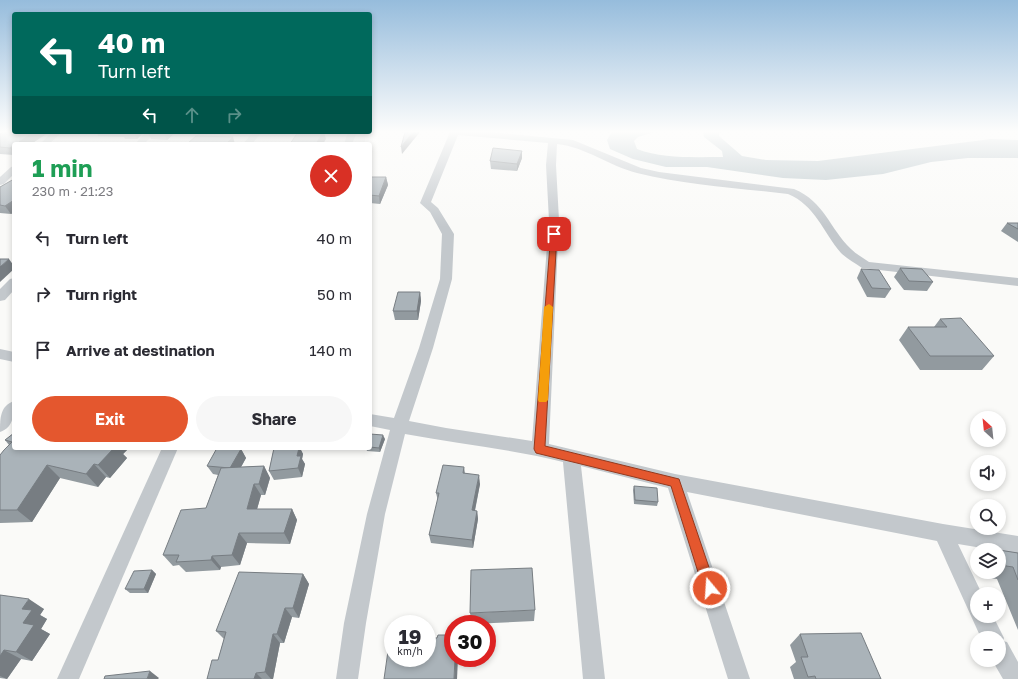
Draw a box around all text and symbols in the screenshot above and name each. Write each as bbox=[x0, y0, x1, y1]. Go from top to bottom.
text: 40 m bbox=[98, 26, 165, 59]
icon: left bbox=[32, 28, 84, 80]
text: Turn left bbox=[98, 60, 171, 82]
icon: left bbox=[139, 104, 161, 126]
icon: ahead bbox=[181, 104, 203, 126]
icon: right bbox=[223, 104, 245, 126]
text: 1 min bbox=[32, 153, 92, 182]
button: close bbox=[310, 155, 352, 197]
text: 230 m · 21:23 bbox=[32, 183, 113, 199]
pin bbox=[537, 217, 571, 251]
icon: arrive bbox=[543, 223, 565, 245]
icon: left bbox=[32, 227, 54, 249]
text: Turn left bbox=[66, 229, 128, 247]
text: 40 m bbox=[317, 229, 352, 247]
icon: right bbox=[32, 283, 54, 305]
text: Turn right bbox=[66, 285, 137, 303]
text: 50 m bbox=[317, 285, 352, 303]
icon: arrive bbox=[32, 339, 54, 361]
text: Arrive at destination bbox=[66, 341, 215, 359]
text: 140 m bbox=[309, 341, 352, 359]
button: Exit bbox=[32, 396, 188, 442]
button: Share bbox=[196, 396, 352, 442]
north arrow bbox=[970, 411, 1006, 447]
map controls bbox=[970, 411, 1006, 667]
button: sound bbox=[970, 455, 1006, 491]
button: search bbox=[970, 499, 1006, 535]
button: layers bbox=[970, 543, 1006, 579]
position arrow bbox=[689, 567, 731, 609]
button: + bbox=[970, 587, 1006, 623]
speed limit sign: 30 bbox=[444, 615, 496, 667]
text: 19 bbox=[398, 624, 421, 648]
button: − bbox=[970, 631, 1006, 667]
text: km/h bbox=[397, 645, 423, 657]

